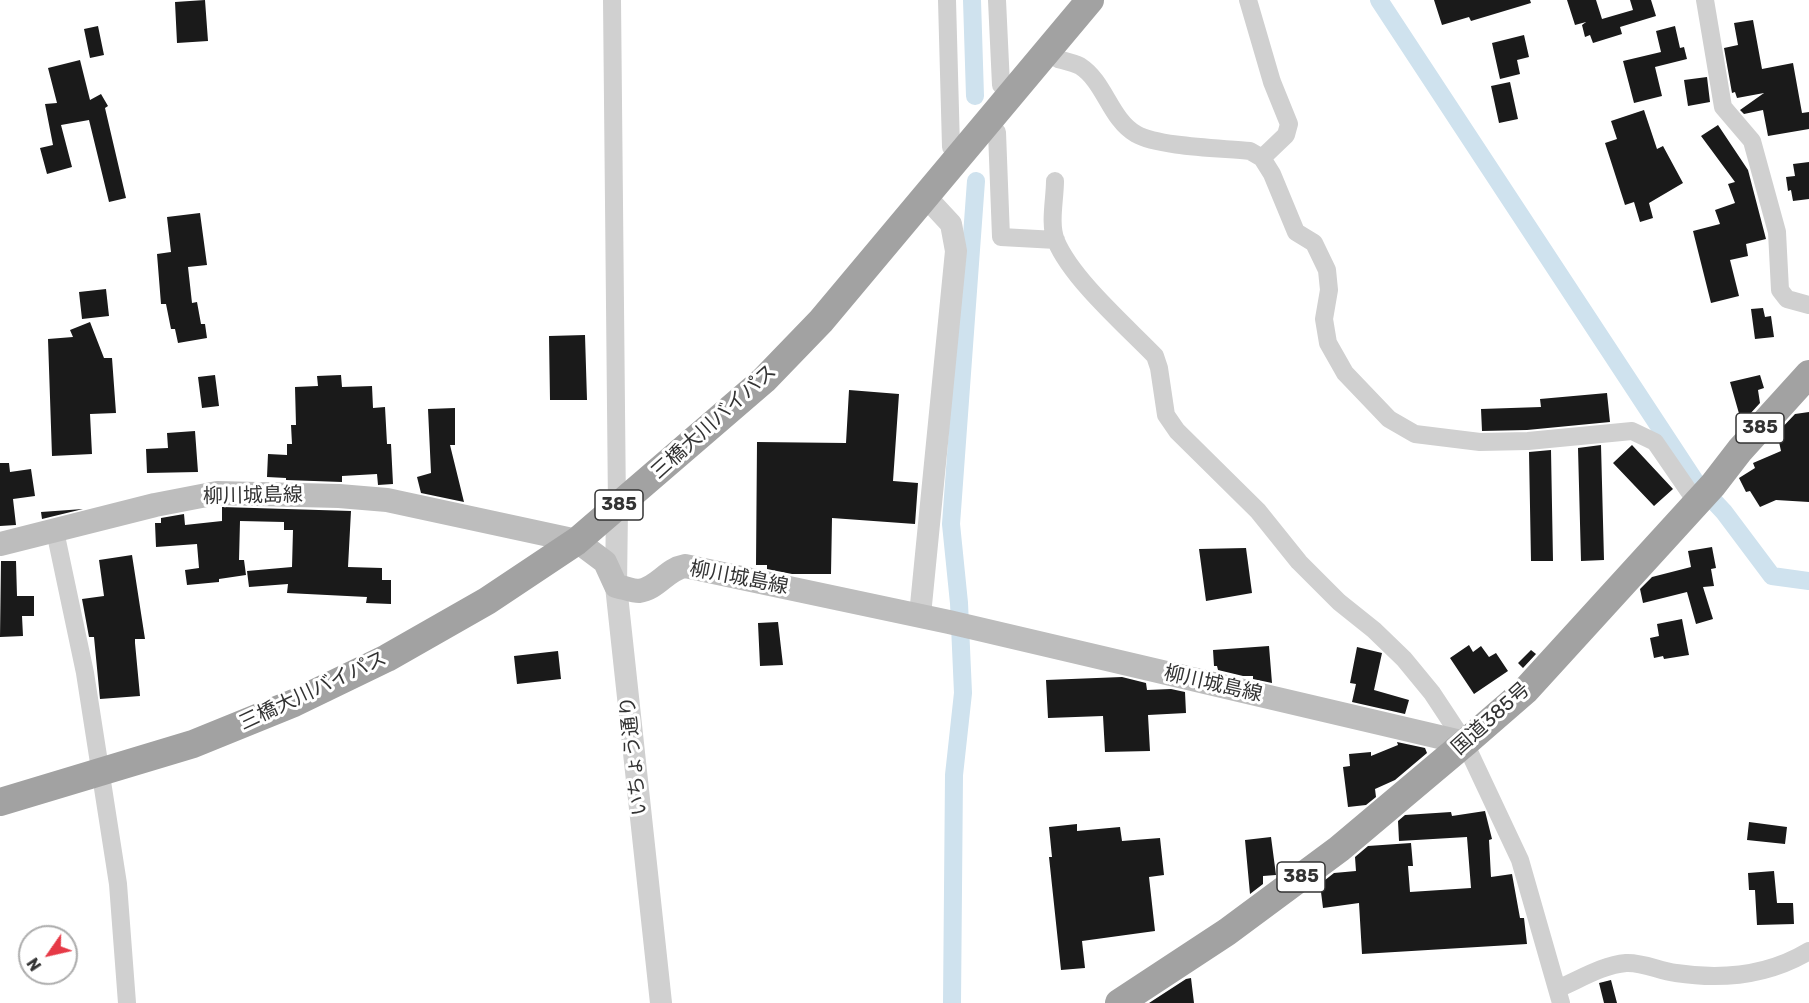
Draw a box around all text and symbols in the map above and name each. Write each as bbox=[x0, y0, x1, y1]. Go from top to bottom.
street label: 三橋大川バイパス bbox=[647, 360, 781, 484]
road number: 385 bbox=[1736, 413, 1784, 443]
street label: 柳川城島線 bbox=[203, 483, 303, 509]
road number: 385 bbox=[595, 490, 643, 520]
street label: 柳川城島線 bbox=[688, 557, 790, 599]
street label: 三橋大川バイパス bbox=[235, 646, 391, 736]
street label: 柳川城島線 bbox=[1162, 661, 1264, 707]
street label: 国道385号 bbox=[1447, 678, 1535, 760]
street label: いちょう通り bbox=[616, 695, 652, 817]
road number: 385 bbox=[1277, 862, 1325, 892]
north arrow bbox=[18, 925, 78, 985]
text: N bbox=[23, 954, 45, 974]

